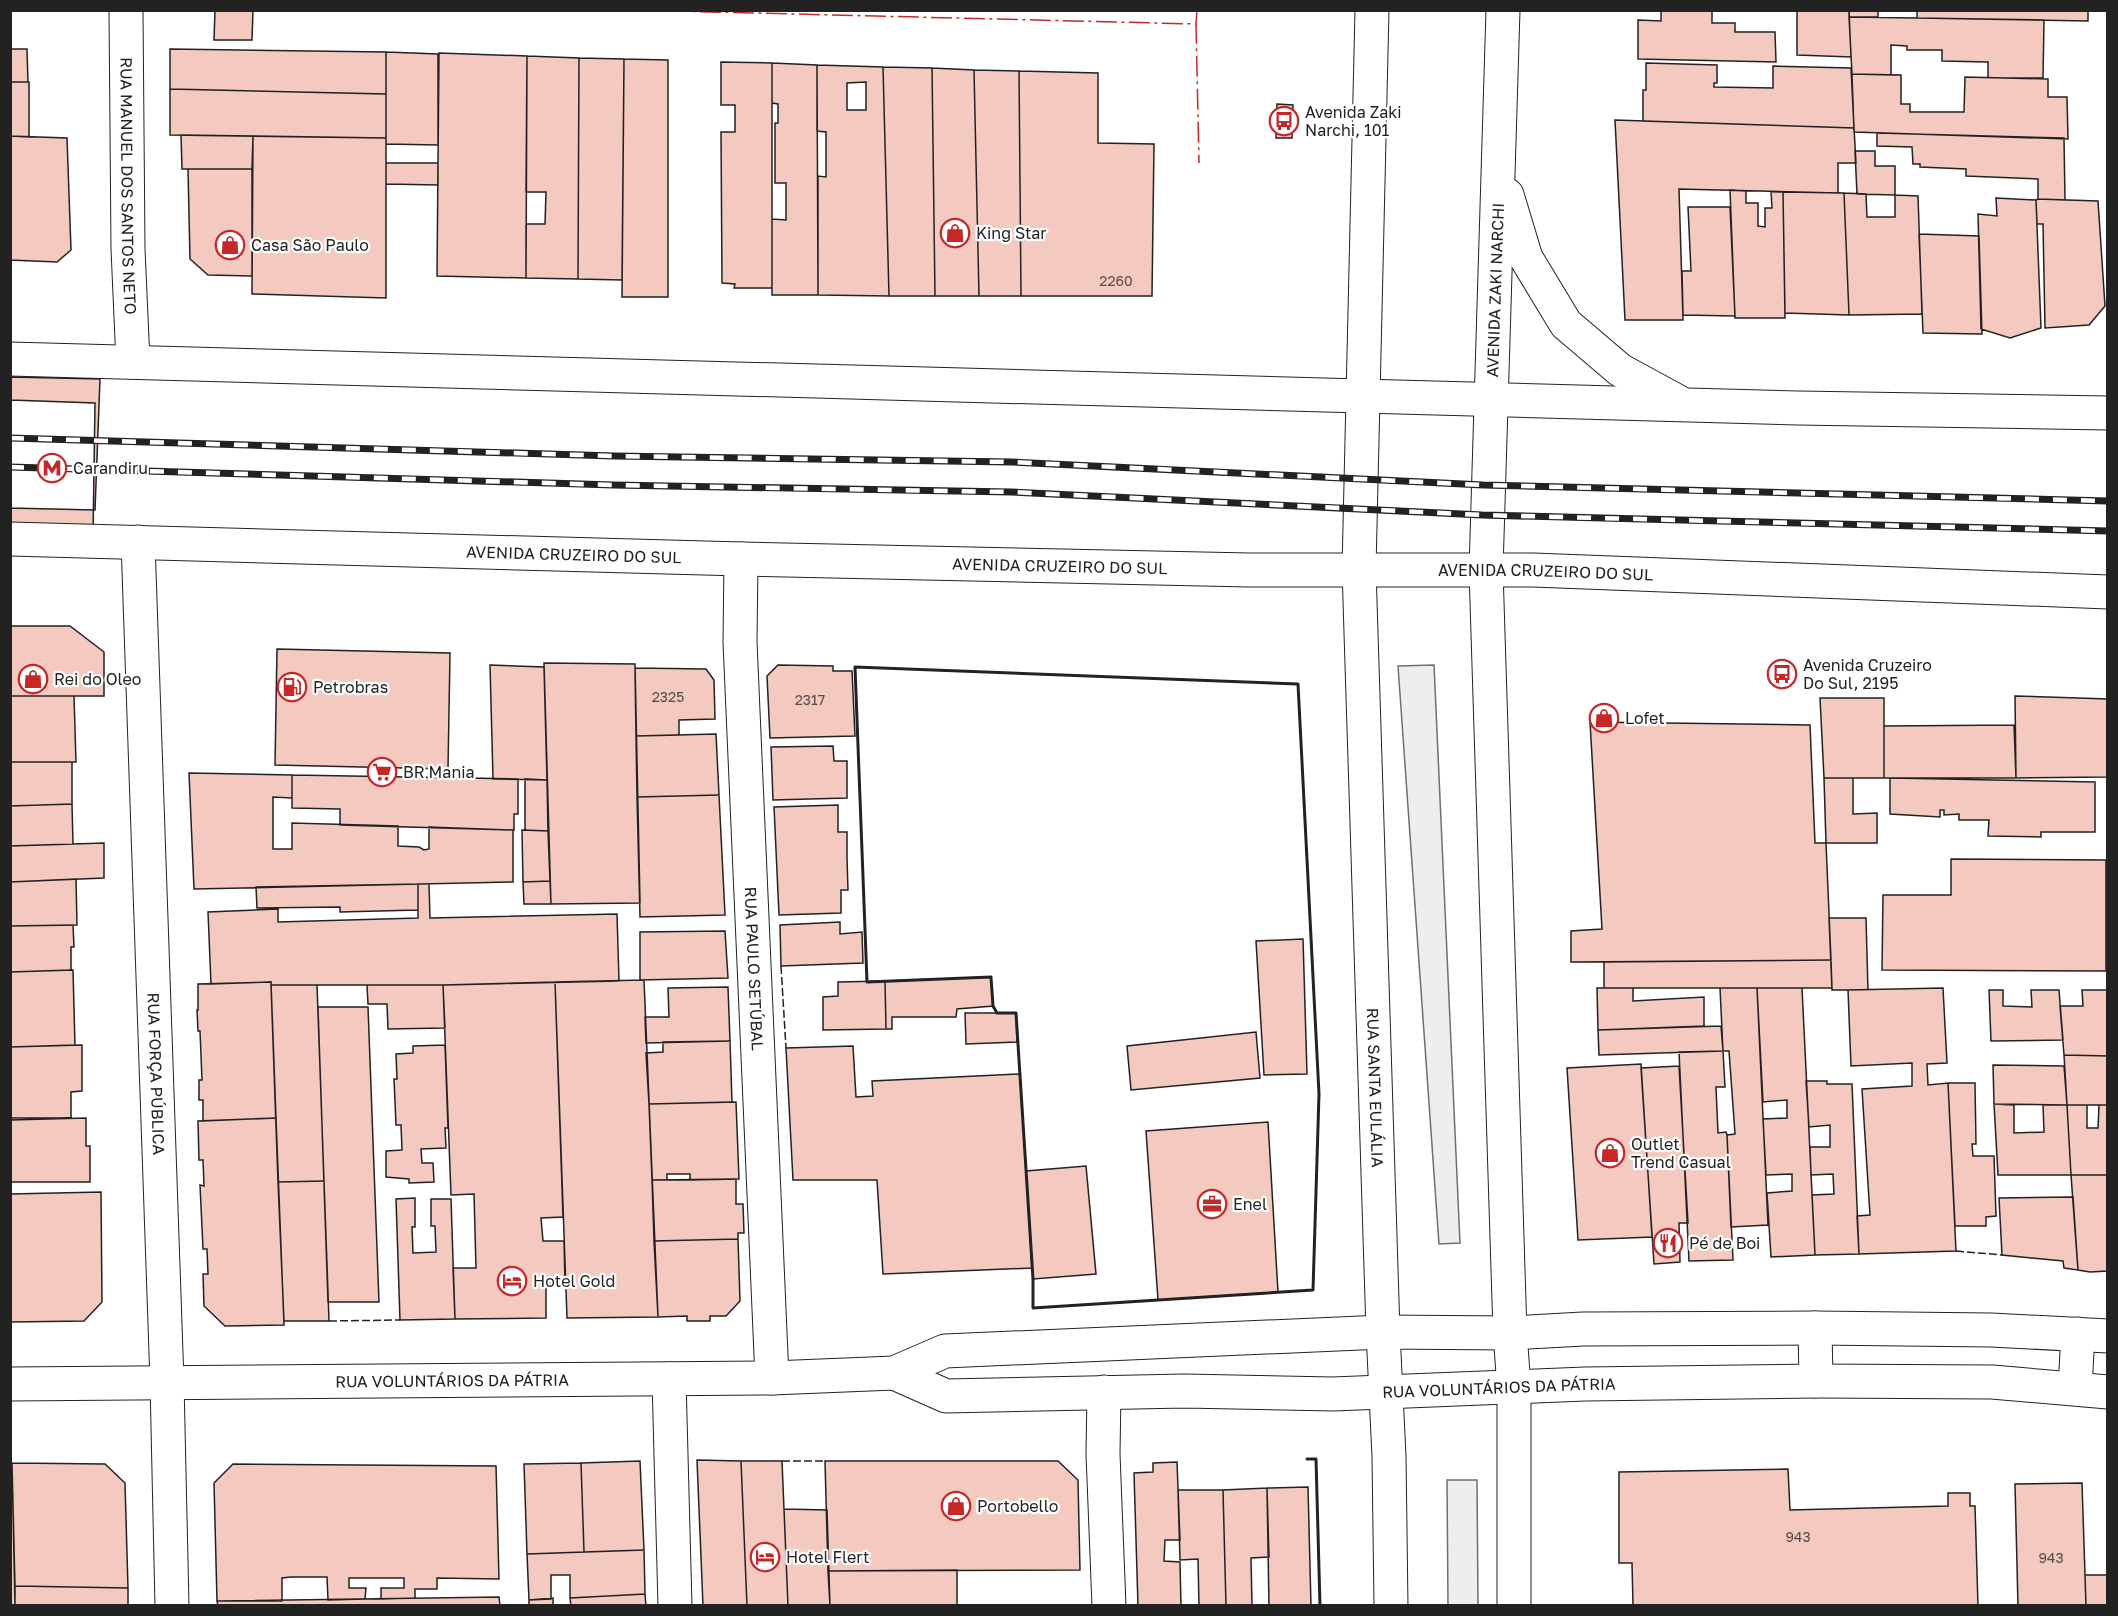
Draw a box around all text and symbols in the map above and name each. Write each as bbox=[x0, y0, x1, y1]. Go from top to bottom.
street label: RUA MANUEL DOS SANTOS NETO bbox=[116, 57, 141, 315]
place label: Avenida Zaki Narchi, 101 bbox=[1305, 102, 1402, 140]
bus stop icon: Avenida Zaki Narchi, 101 bbox=[1268, 105, 1300, 137]
street label: AVENIDA ZAKI NARCHI bbox=[1482, 202, 1508, 378]
shop icon: King Star bbox=[939, 217, 971, 249]
place label: King Star bbox=[976, 223, 1047, 243]
shop icon: Casa São Paulo bbox=[214, 229, 246, 261]
place label: Casa São Paulo bbox=[251, 235, 369, 255]
house number: 2260 bbox=[1099, 272, 1133, 289]
metro station icon: Carandiru bbox=[36, 452, 68, 484]
place label: Carandiru bbox=[73, 458, 148, 478]
street label: AVENIDA CRUZEIRO DO SUL bbox=[466, 541, 682, 567]
street label: AVENIDA CRUZEIRO DO SUL bbox=[952, 554, 1167, 578]
street label: AVENIDA CRUZEIRO DO SUL bbox=[1438, 560, 1654, 585]
place label: Avenida Cruzeiro Do Sul, 2195 bbox=[1803, 655, 1932, 693]
bus stop icon: Avenida Cruzeiro Do Sul, 2195 bbox=[1766, 658, 1798, 690]
shop icon: Rei do Oleo bbox=[17, 663, 49, 695]
place label: Rei do Oleo bbox=[54, 669, 141, 689]
fuel station icon: Petrobras bbox=[276, 671, 308, 703]
place label: Petrobras bbox=[313, 677, 388, 697]
house number: 2325 bbox=[652, 688, 684, 705]
house number: 2317 bbox=[795, 691, 825, 708]
shop icon: Lofet bbox=[1588, 702, 1620, 734]
place label: Lofet bbox=[1625, 708, 1665, 728]
supermarket icon: BR Mania bbox=[366, 756, 398, 788]
place label: BR Mania bbox=[403, 762, 475, 782]
street label: RUA PAULO SETÚBAL bbox=[741, 886, 768, 1051]
street label: RUA FORÇA PÚBLICA bbox=[144, 992, 169, 1156]
street label: RUA SANTA EULÁLIA bbox=[1363, 1007, 1388, 1168]
place label: Outlet Trend Casual bbox=[1631, 1134, 1731, 1172]
shop icon: Outlet Trend Casual bbox=[1594, 1137, 1626, 1169]
office icon: Enel bbox=[1196, 1188, 1228, 1220]
place label: Enel bbox=[1233, 1194, 1267, 1214]
restaurant icon: Pé de Boi bbox=[1652, 1227, 1684, 1259]
place label: Pé de Boi bbox=[1689, 1233, 1760, 1253]
hotel icon: Hotel Gold bbox=[496, 1265, 528, 1297]
place label: Hotel Gold bbox=[533, 1271, 615, 1291]
street label: RUA VOLUNTÁRIOS DA PÁTRIA bbox=[335, 1370, 569, 1391]
street label: RUA VOLUNTÁRIOS DA PÁTRIA bbox=[1382, 1374, 1616, 1402]
shop icon: Portobello bbox=[940, 1490, 972, 1522]
place label: Portobello bbox=[977, 1496, 1058, 1516]
house number: 943 bbox=[1785, 1528, 1811, 1545]
hotel icon: Hotel Flert bbox=[749, 1541, 781, 1573]
place label: Hotel Flert bbox=[786, 1547, 869, 1567]
house number: 943 bbox=[2038, 1549, 2064, 1566]

